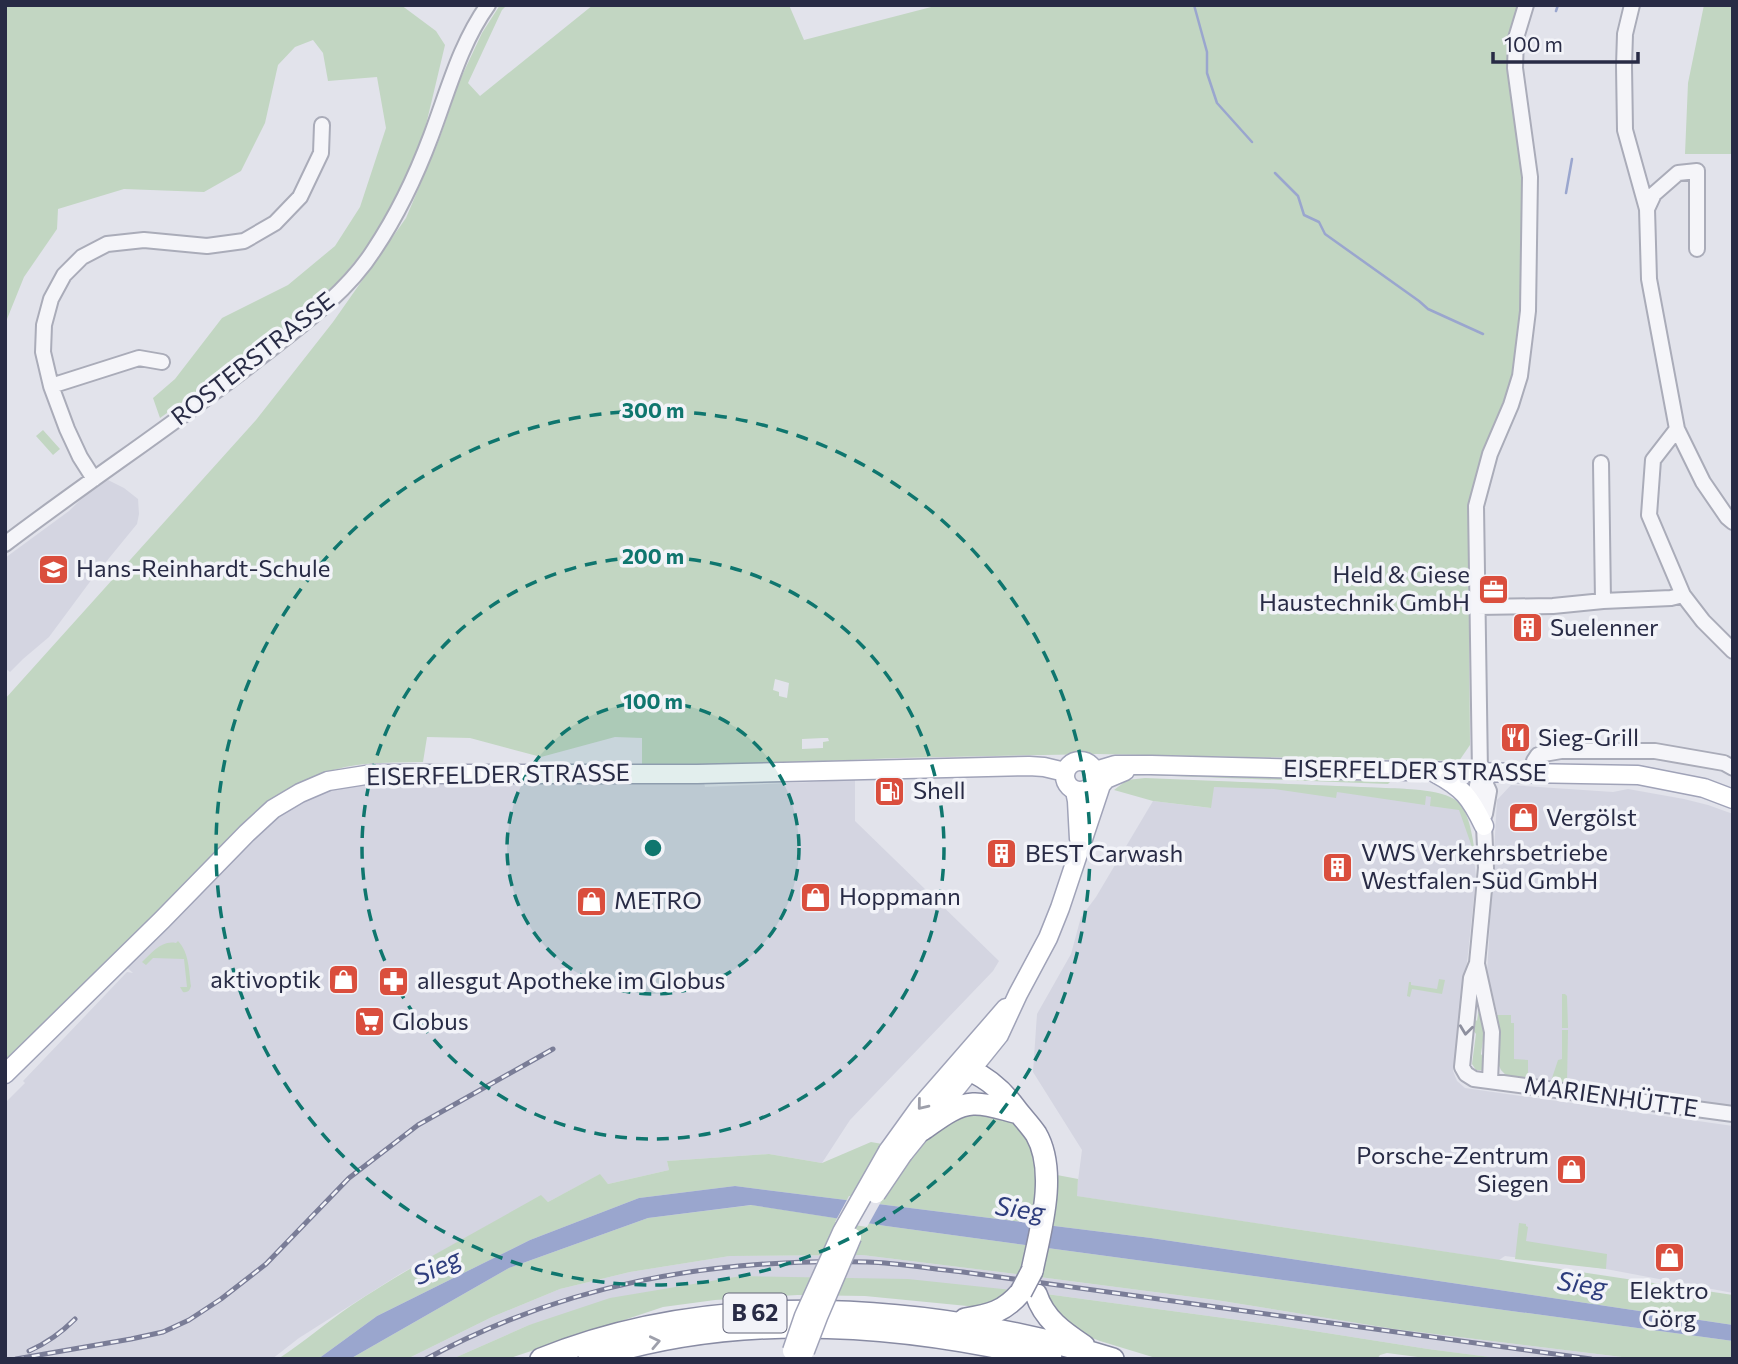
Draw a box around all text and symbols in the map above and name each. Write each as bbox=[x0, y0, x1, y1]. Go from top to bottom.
scale bar bbox=[1493, 21, 1638, 65]
text: 100 m bbox=[1504, 31, 1563, 56]
street label: ROSTERSTRASSE bbox=[165, 285, 339, 431]
text: 300 m bbox=[622, 397, 684, 422]
text: 200 m bbox=[622, 543, 684, 568]
school or university icon: Hans-Reinhardt-Schule bbox=[36, 552, 70, 586]
place label: Hans-Reinhardt-Schule bbox=[76, 553, 330, 582]
place label: Held & Giese Haustechnik GmbH bbox=[1259, 559, 1470, 616]
office icon: Held & Giese Haustechnik GmbH bbox=[1476, 572, 1510, 606]
building icon: Suelenner bbox=[1510, 611, 1544, 645]
place label: Suelenner bbox=[1550, 612, 1659, 641]
text: 100 m bbox=[623, 688, 683, 713]
restaurant icon: Sieg-Grill bbox=[1498, 721, 1532, 755]
place label: Sieg-Grill bbox=[1538, 722, 1639, 751]
street label: EISERFELDER STRASSE bbox=[1283, 753, 1547, 786]
street label: EISERFELDER STRASSE bbox=[366, 757, 630, 790]
fuel station icon: Shell bbox=[873, 774, 907, 808]
place label: Shell bbox=[913, 775, 966, 804]
shop icon: Vergölst bbox=[1506, 801, 1540, 835]
place label: Vergölst bbox=[1546, 802, 1637, 831]
centre of rings bbox=[641, 836, 665, 860]
building icon: BEST Carwash bbox=[985, 837, 1019, 871]
place label: VWS Verkehrsbetriebe Westfalen-Süd GmbH bbox=[1361, 837, 1608, 894]
place label: BEST Carwash bbox=[1025, 838, 1183, 867]
building icon: VWS Verkehrsbetriebe Westfalen-Süd GmbH bbox=[1321, 850, 1355, 884]
shop icon: Hoppmann bbox=[799, 880, 833, 914]
place label: Hoppmann bbox=[839, 881, 961, 910]
shop icon: METRO bbox=[574, 884, 608, 918]
place label: METRO bbox=[614, 885, 702, 914]
shop icon: aktivoptik bbox=[327, 963, 361, 997]
place label: aktivoptik bbox=[210, 964, 321, 993]
pharmacy icon: allesgut Apotheke im Globus bbox=[377, 964, 411, 998]
place label: allesgut Apotheke im Globus bbox=[417, 965, 725, 994]
supermarket icon: Globus bbox=[352, 1005, 386, 1039]
place label: Globus bbox=[392, 1006, 469, 1035]
one-way arrow bbox=[1458, 1024, 1473, 1036]
street label: MARIENHÜTTE bbox=[1522, 1069, 1700, 1122]
one-way arrow bbox=[918, 1097, 930, 1110]
place label: Porsche-Zentrum Siegen bbox=[1356, 1140, 1549, 1197]
shop icon: Porsche-Zentrum Siegen bbox=[1555, 1153, 1589, 1187]
water label: Sieg bbox=[993, 1189, 1048, 1226]
shop icon: Elektro Görg bbox=[1652, 1240, 1686, 1274]
water label: Sieg bbox=[407, 1241, 466, 1290]
water label: Sieg bbox=[1555, 1264, 1610, 1301]
place label: Elektro Görg bbox=[1629, 1275, 1709, 1332]
road number: B 62 bbox=[724, 1294, 786, 1332]
one-way arrow bbox=[649, 1336, 661, 1351]

